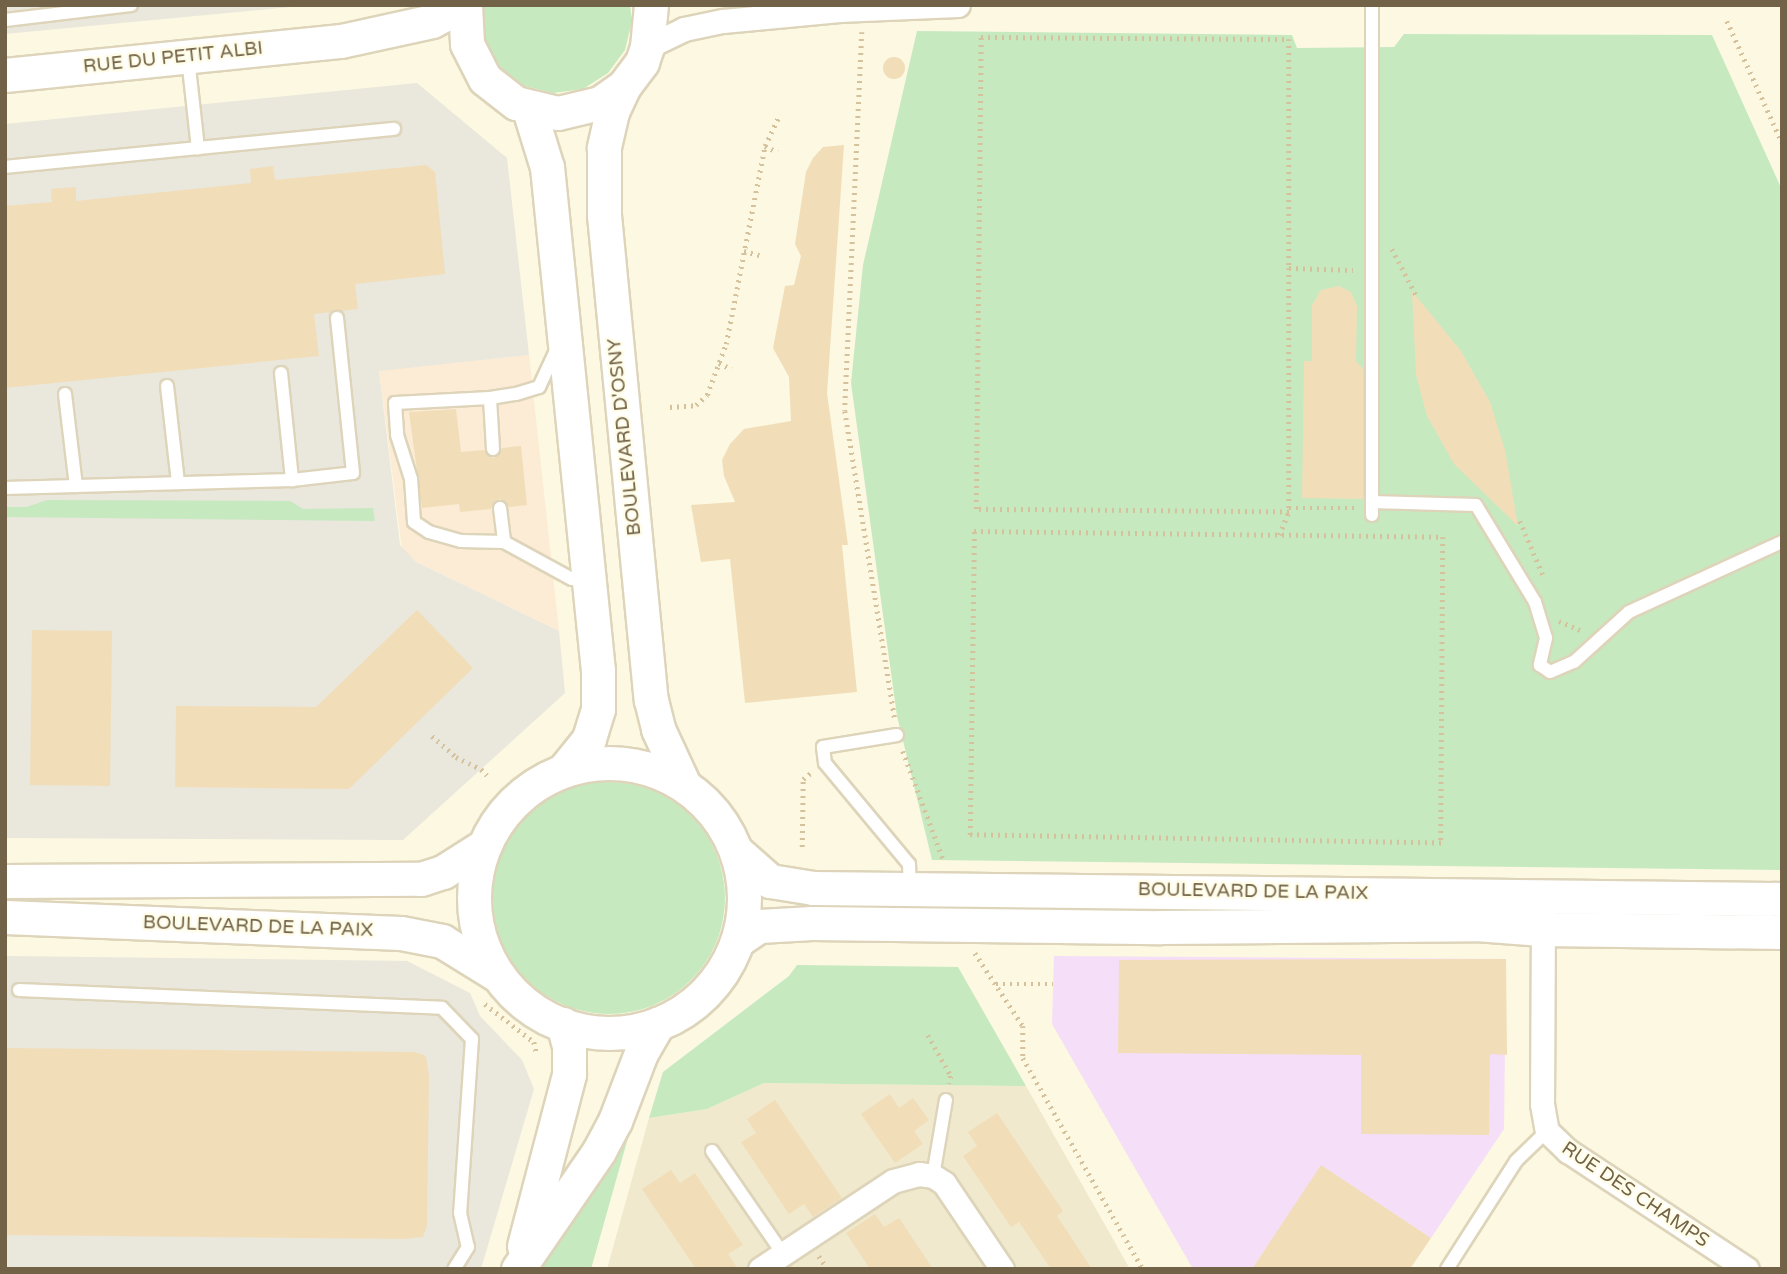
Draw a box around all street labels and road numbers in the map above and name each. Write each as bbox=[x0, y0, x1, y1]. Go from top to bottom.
street label: RUE DU PETIT ALBI bbox=[82, 37, 264, 79]
street label: BOULEVARD D'OSNY bbox=[603, 337, 647, 537]
street label: BOULEVARD DE LA PAIX bbox=[1138, 879, 1368, 905]
street label: BOULEVARD DE LA PAIX bbox=[142, 912, 374, 942]
street label: RUE DES CHAMPS bbox=[1557, 1137, 1713, 1253]

